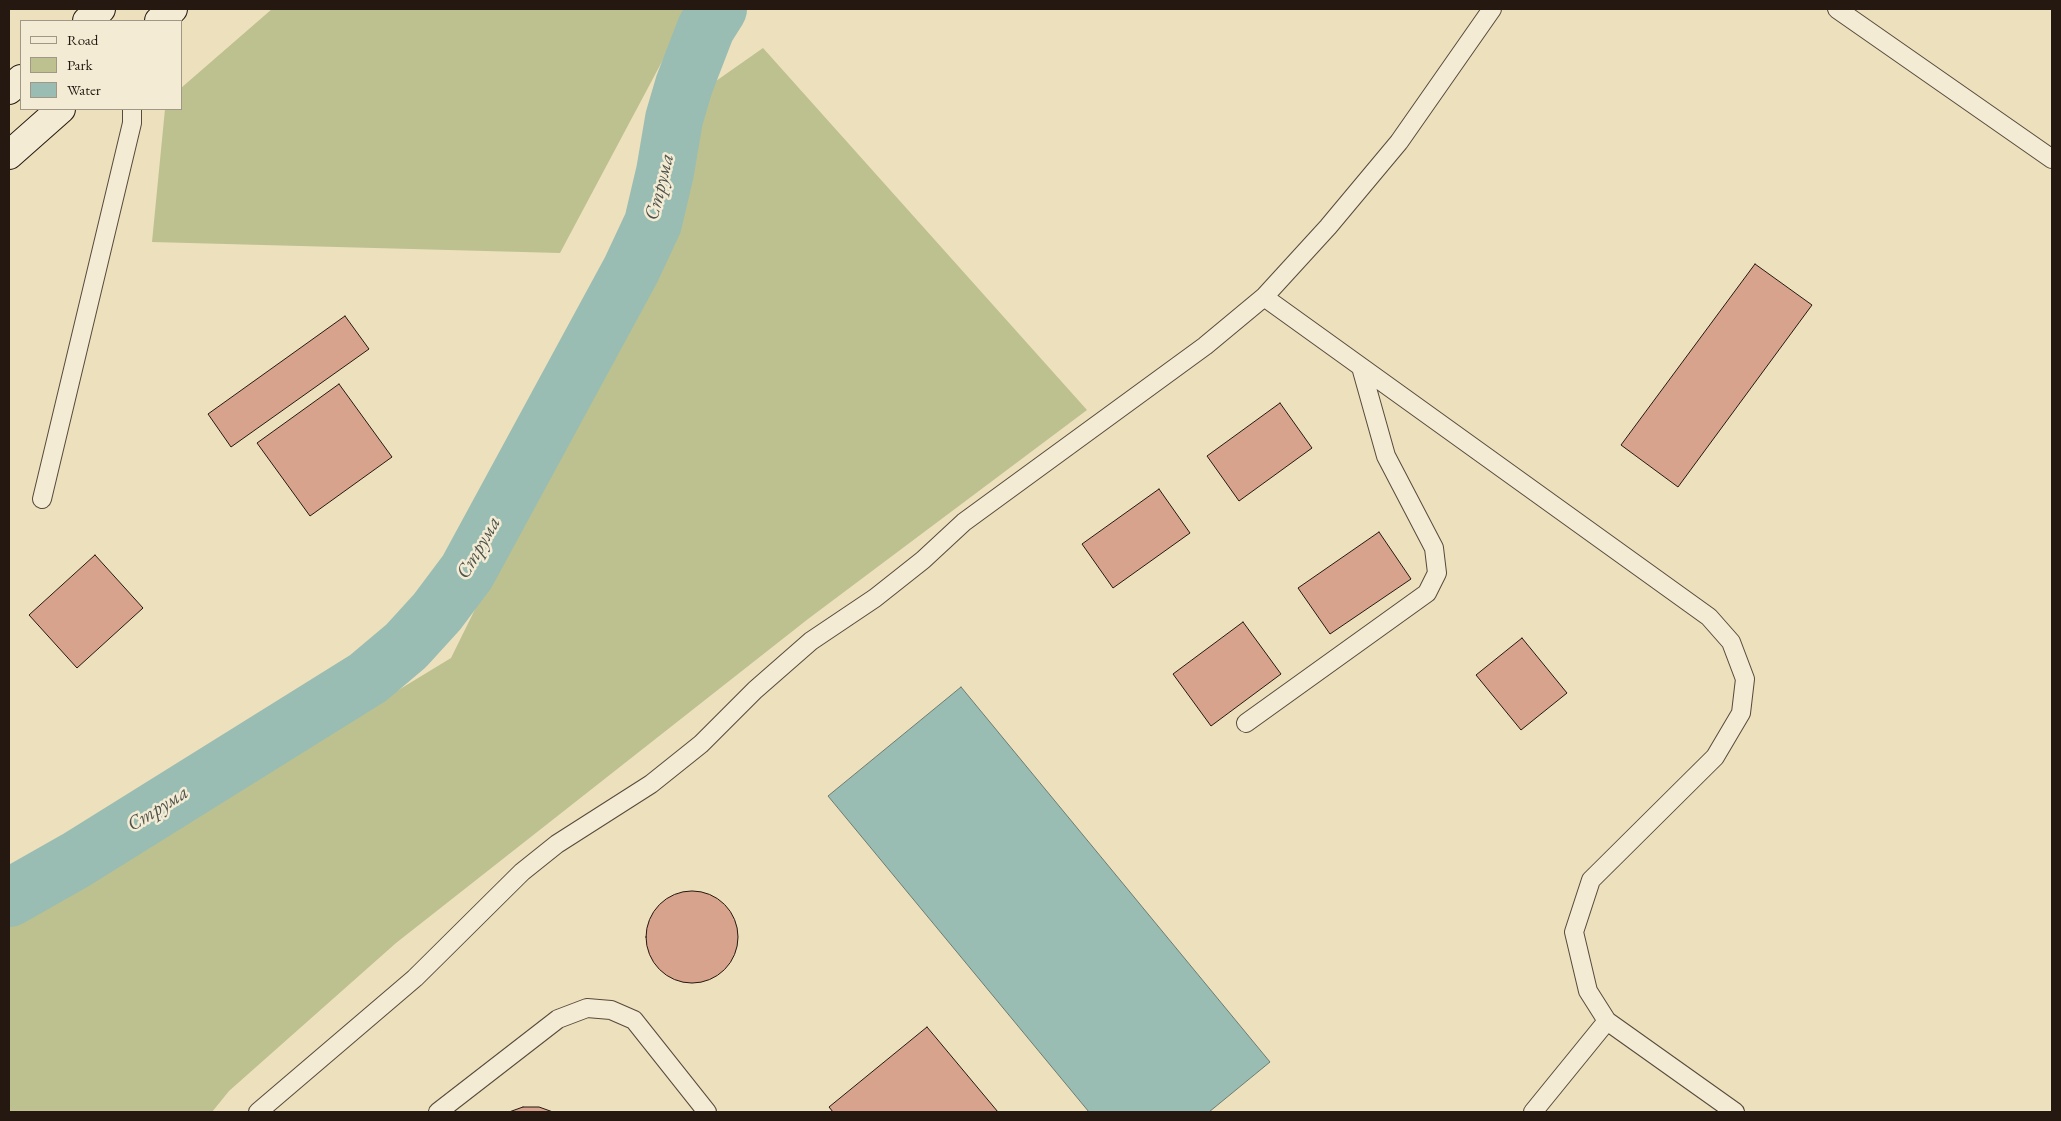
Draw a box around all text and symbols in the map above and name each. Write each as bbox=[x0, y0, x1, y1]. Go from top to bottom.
legend bbox=[20, 20, 182, 110]
text: Road bbox=[67, 30, 98, 49]
text: Park bbox=[67, 55, 93, 74]
text: Water bbox=[67, 80, 101, 99]
water label: Струма bbox=[640, 151, 680, 223]
water label: Струма bbox=[452, 513, 506, 583]
water label: Струма bbox=[123, 781, 193, 837]

